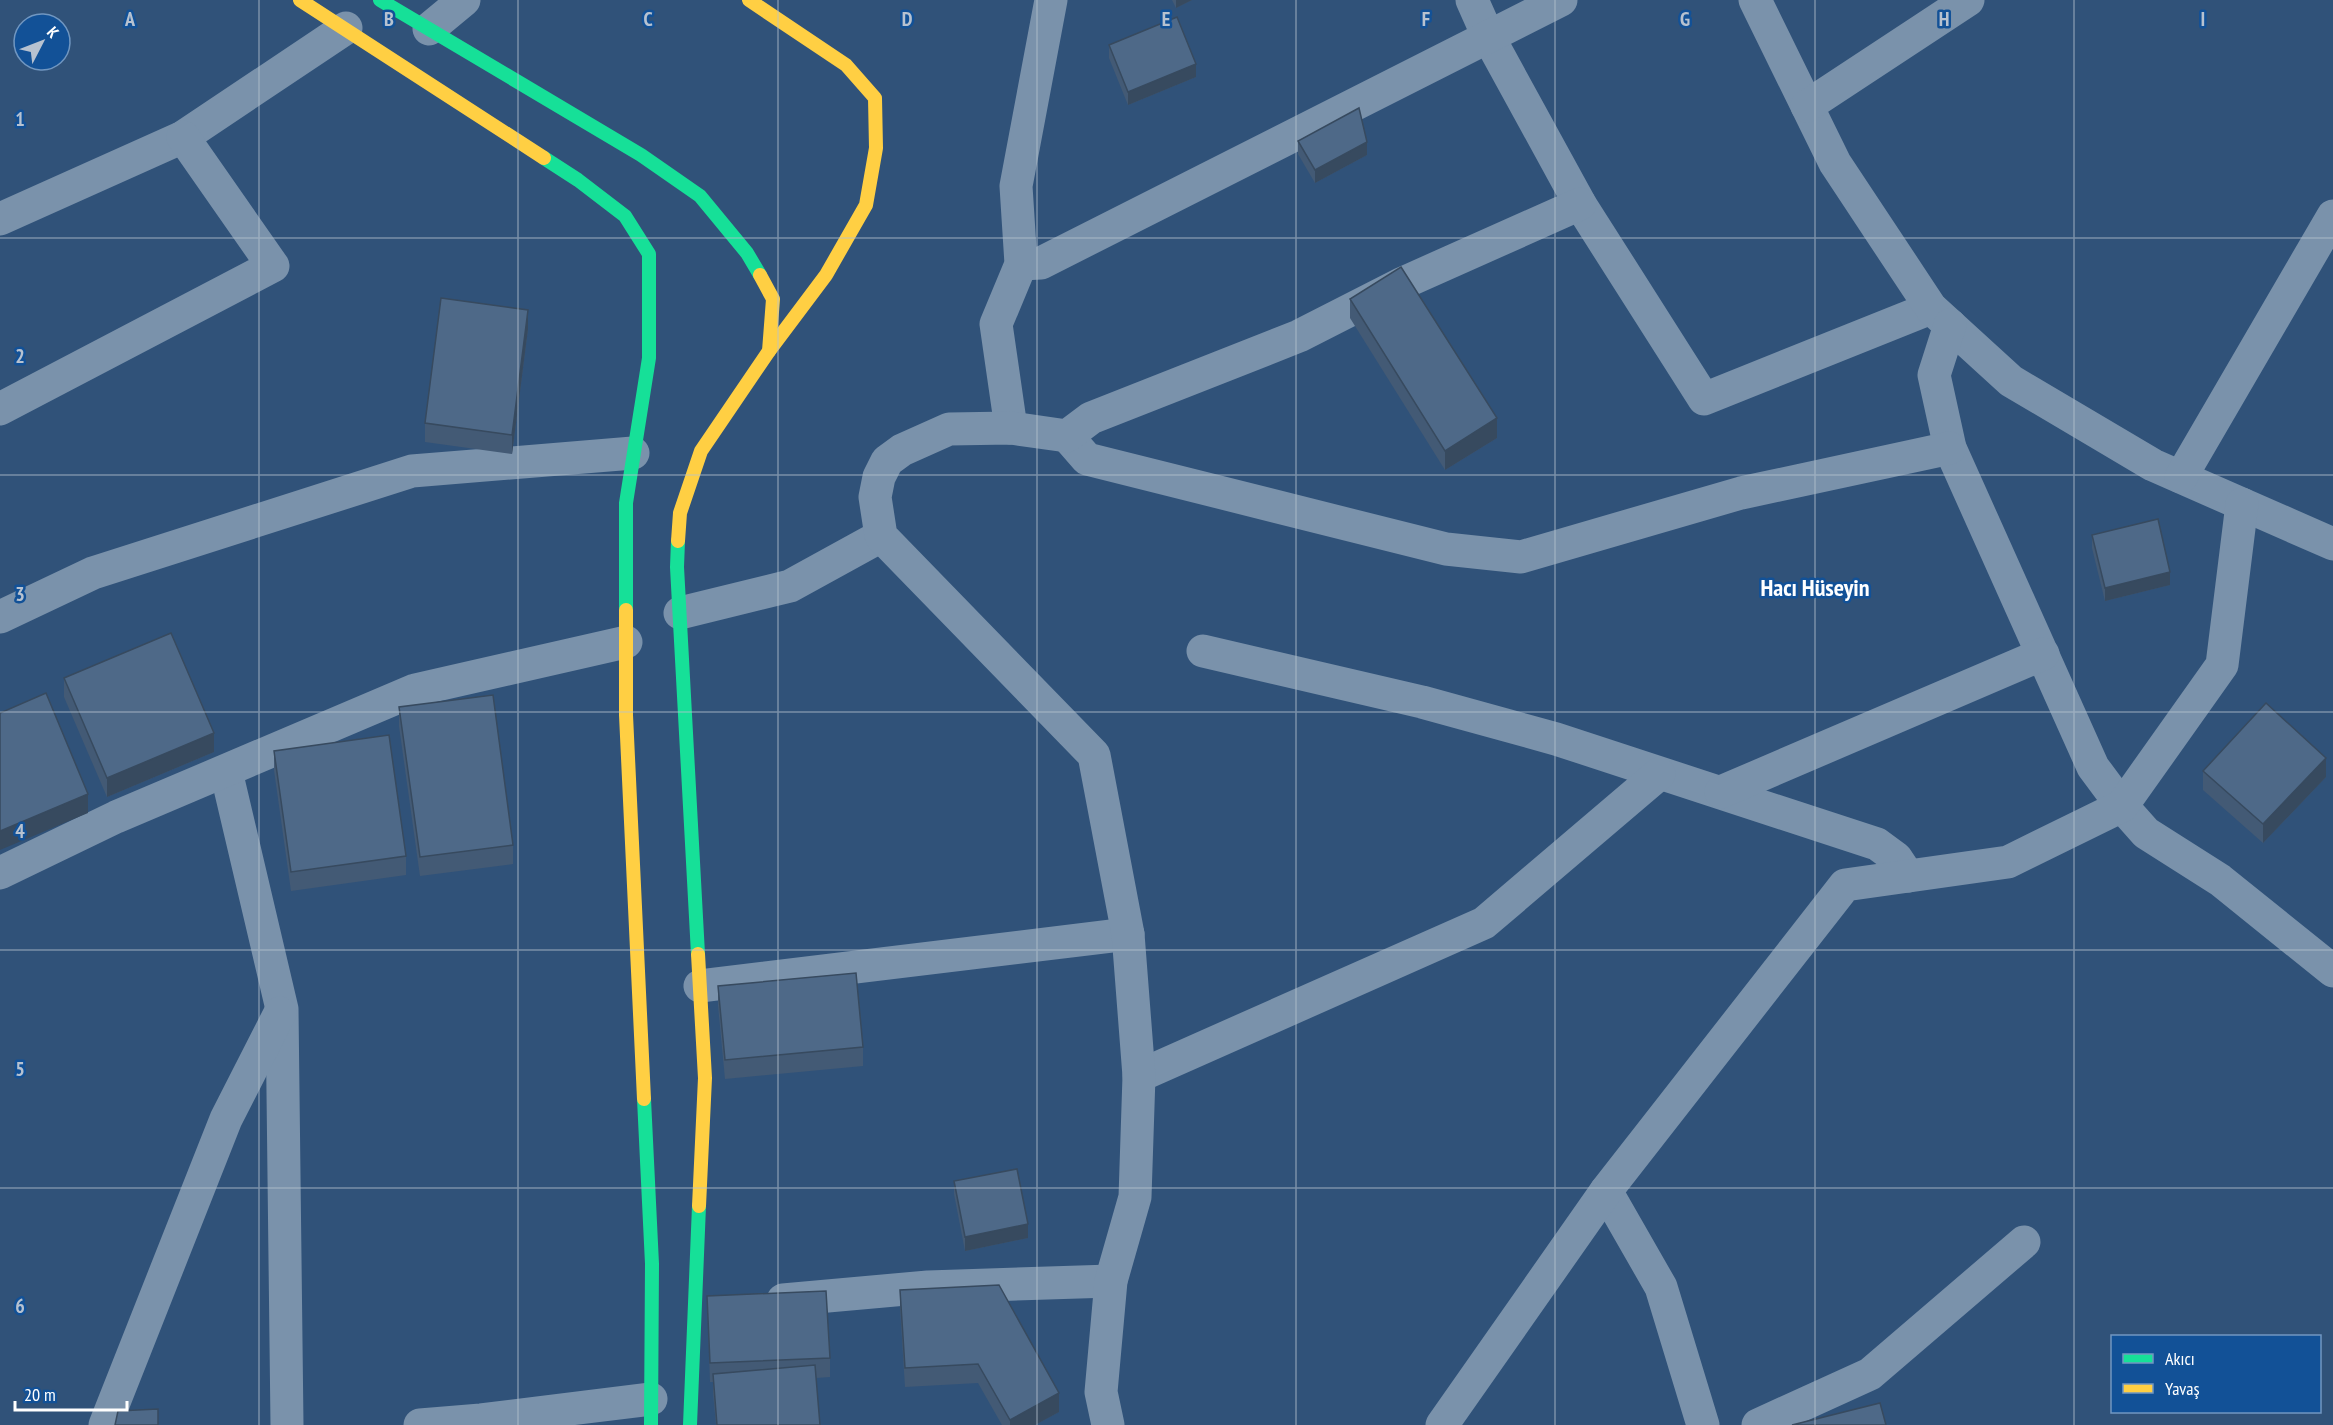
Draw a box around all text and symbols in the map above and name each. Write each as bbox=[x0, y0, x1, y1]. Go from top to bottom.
text: A bbox=[124, 6, 136, 32]
text: B bbox=[384, 6, 394, 32]
text: C bbox=[643, 6, 653, 32]
text: D bbox=[902, 6, 913, 32]
text: E bbox=[1162, 6, 1170, 32]
text: F bbox=[1422, 6, 1430, 32]
text: G bbox=[1680, 6, 1690, 32]
text: H bbox=[1939, 6, 1949, 32]
text: I bbox=[2201, 6, 2205, 32]
north arrow bbox=[12, 12, 72, 72]
text: K bbox=[43, 22, 64, 42]
text: 1 bbox=[15, 106, 25, 132]
text: 2 bbox=[15, 343, 25, 369]
district label: Hacı Hüseyin bbox=[1760, 572, 1870, 603]
text: 3 bbox=[15, 581, 25, 607]
text: 4 bbox=[15, 818, 25, 844]
text: 5 bbox=[15, 1056, 25, 1082]
text: 6 bbox=[15, 1293, 25, 1319]
legend bbox=[2111, 1335, 2321, 1413]
text: Akıcı bbox=[2165, 1347, 2195, 1370]
scale bar bbox=[15, 1374, 128, 1412]
text: Yavaş bbox=[2165, 1377, 2200, 1400]
text: 20 m bbox=[24, 1383, 56, 1406]

